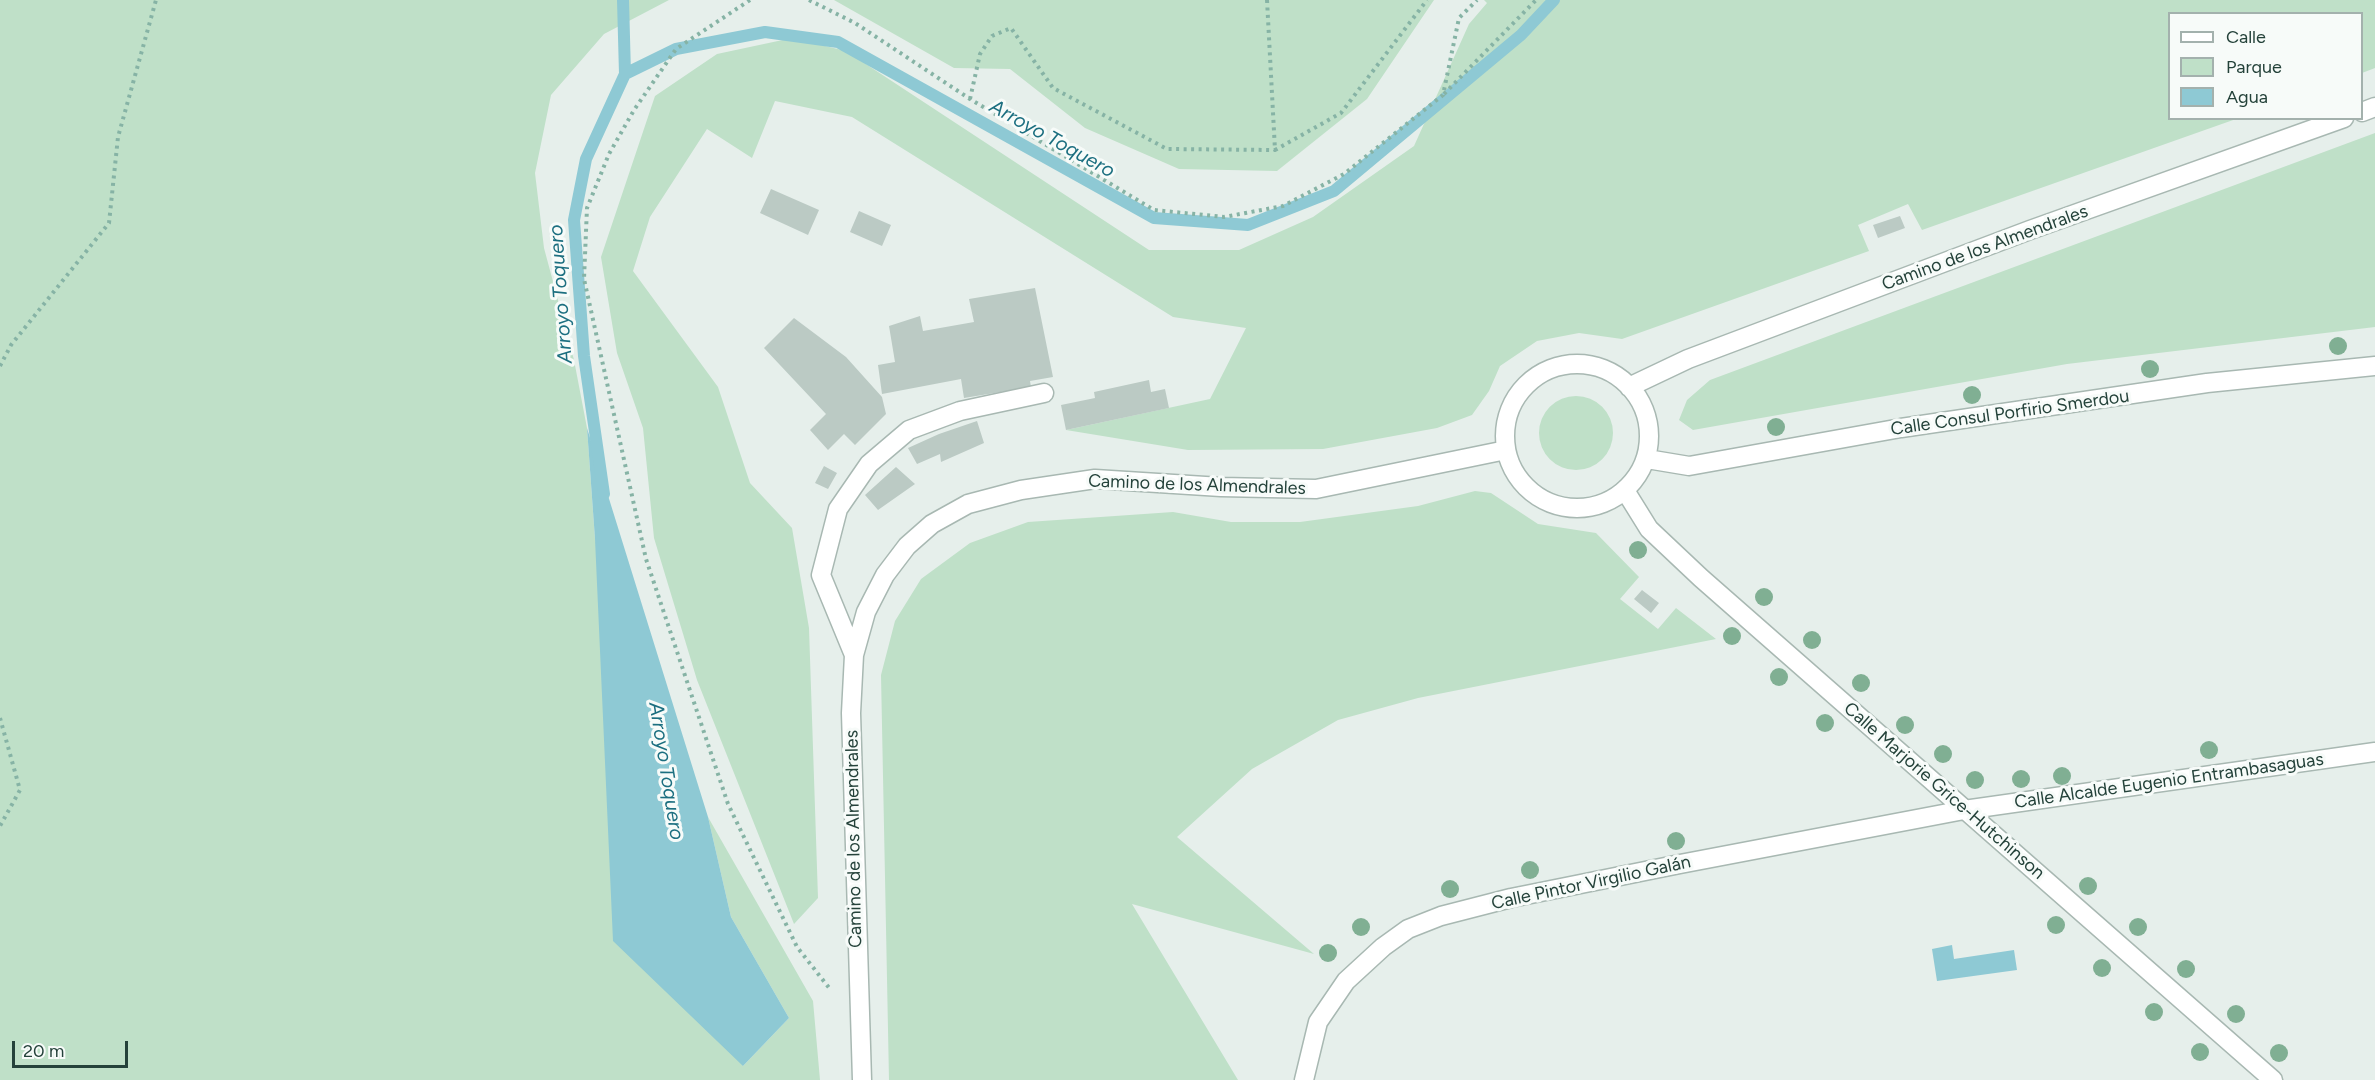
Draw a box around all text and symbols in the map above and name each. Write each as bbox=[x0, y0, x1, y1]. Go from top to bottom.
legend bbox=[2168, 12, 2363, 120]
text: Calle bbox=[2226, 26, 2266, 48]
text: Parque bbox=[2226, 56, 2282, 78]
text: Agua bbox=[2226, 86, 2268, 108]
water label: Arroyo Toquero bbox=[985, 95, 1119, 183]
street label: Camino de los Almendrales bbox=[1879, 201, 2091, 295]
water label: Arroyo Toquero bbox=[544, 224, 578, 364]
street label: Calle Consul Porfirio Smerdou bbox=[1889, 386, 2131, 440]
street label: Camino de los Almendrales bbox=[1088, 470, 1306, 500]
street label: Calle Marjorie Grice-Hutchinson bbox=[1839, 698, 2049, 884]
water label: Arroyo Toquero bbox=[643, 700, 689, 842]
street label: Camino de los Almendrales bbox=[841, 730, 867, 948]
street label: Calle Alcalde Eugenio Entrambasaguas bbox=[2013, 749, 2325, 813]
street label: Calle Pintor Virgilio Galán bbox=[1489, 851, 1693, 915]
scale bar bbox=[15, 1029, 130, 1067]
text: 20 m bbox=[23, 1040, 64, 1062]

